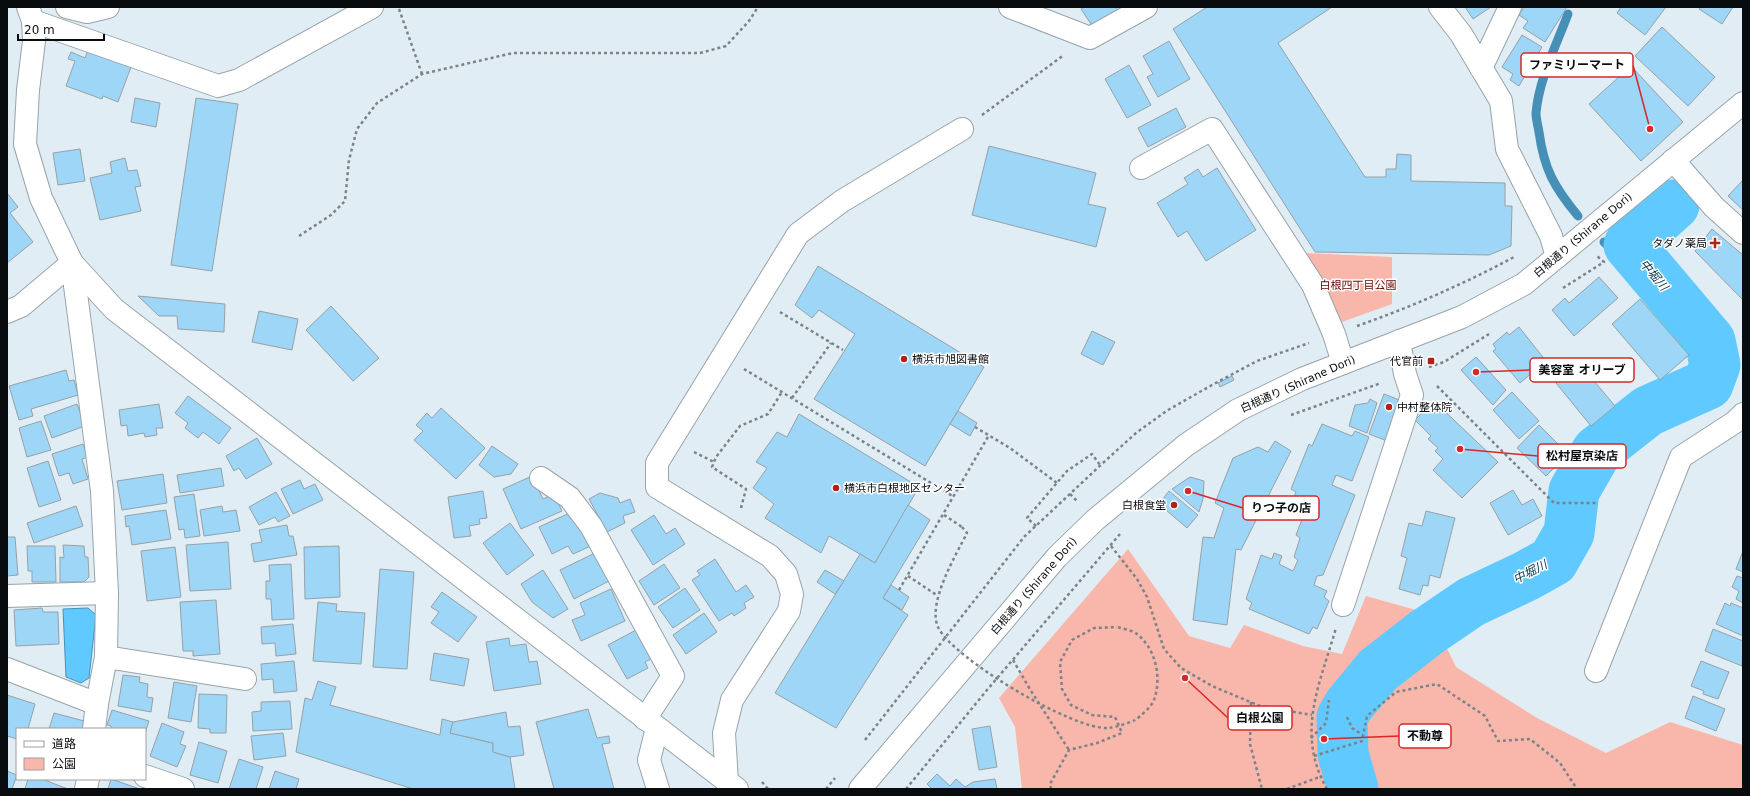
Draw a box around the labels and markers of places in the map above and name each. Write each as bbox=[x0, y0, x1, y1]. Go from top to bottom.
callout: ファミリーマート bbox=[1521, 53, 1633, 77]
place label: タダノ薬局 bbox=[1652, 237, 1707, 250]
marker: タダノ薬局 bbox=[1710, 238, 1720, 248]
place label: 横浜市旭図書館 bbox=[912, 353, 989, 366]
marker: 横浜市旭図書館 bbox=[899, 354, 909, 364]
place label: 代官前 bbox=[1390, 355, 1423, 368]
marker: 代官前 bbox=[1426, 356, 1436, 366]
callout: 美容室 オリーブ bbox=[1530, 358, 1634, 382]
place label: 中村整体院 bbox=[1397, 401, 1452, 414]
marker: 中村整体院 bbox=[1384, 402, 1394, 412]
callout: 松村屋京染店 bbox=[1538, 444, 1626, 468]
place label: 横浜市白根地区センター bbox=[844, 482, 965, 495]
marker: 横浜市白根地区センター bbox=[831, 483, 841, 493]
callout: りつ子の店 bbox=[1243, 496, 1319, 520]
place label: 白根食堂 bbox=[1122, 499, 1166, 512]
marker: 白根食堂 bbox=[1169, 500, 1179, 510]
callout: 白根公園 bbox=[1228, 706, 1292, 730]
callout: 不動尊 bbox=[1399, 724, 1451, 748]

